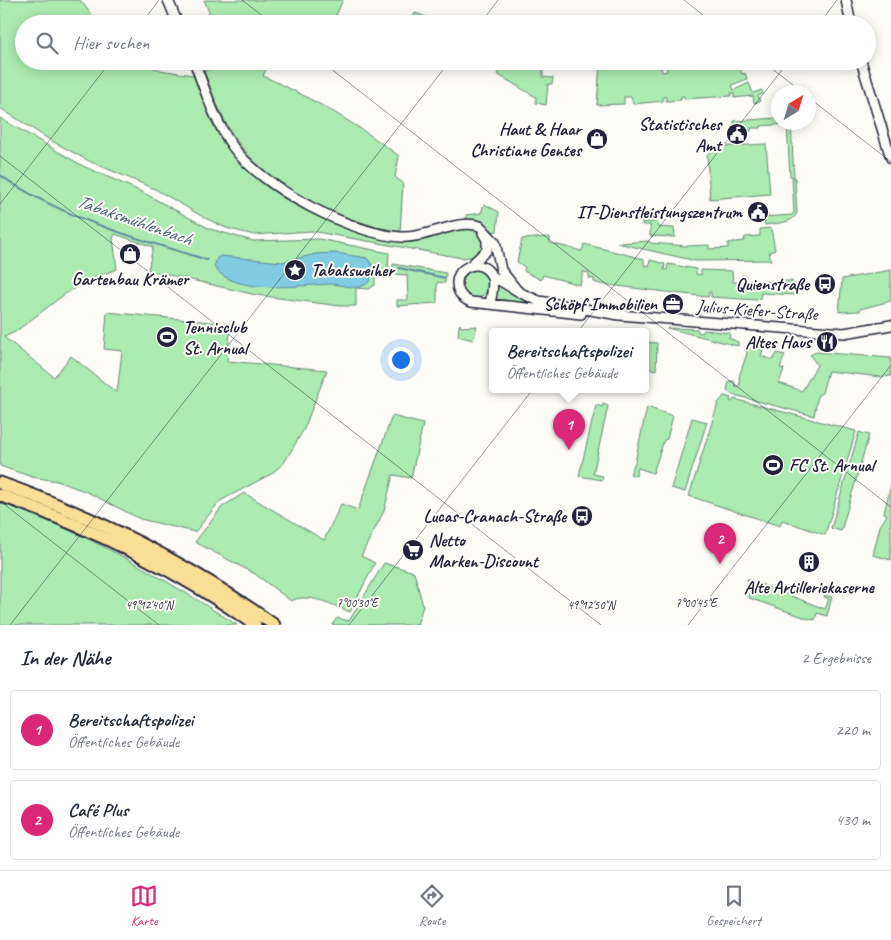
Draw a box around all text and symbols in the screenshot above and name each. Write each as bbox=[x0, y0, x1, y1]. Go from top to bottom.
search box bbox=[15, 15, 876, 70]
icon: search bbox=[33, 29, 61, 57]
text: Hier suchen bbox=[73, 31, 149, 55]
north arrow bbox=[771, 85, 816, 130]
place label: Statistisches Amt bbox=[638, 113, 723, 156]
place label: Haut & Haar Christiane Gentes bbox=[470, 118, 584, 161]
public building icon: Statistisches Amt bbox=[725, 122, 749, 146]
shop icon: Haut & Haar Christiane Gentes bbox=[585, 127, 609, 151]
water label: Tabaksmühlenbach bbox=[73, 189, 196, 251]
public building icon: IT-Dienstleistungszentrum bbox=[746, 200, 770, 224]
place label: IT-Dienstleistungszentrum bbox=[577, 201, 743, 223]
shop icon: Gartenbau Krämer bbox=[118, 242, 142, 266]
place icon: Tabaksweiher bbox=[283, 258, 307, 282]
place label: Tabaksweiher bbox=[311, 259, 396, 281]
place label: Gartenbau Krämer bbox=[72, 268, 191, 290]
bus stop icon: Quienstraße bbox=[813, 272, 837, 296]
place label: Quienstraße bbox=[736, 273, 811, 295]
office icon: Schöpf Immobilien bbox=[661, 292, 685, 316]
place label: Schöpf Immobilien bbox=[543, 293, 658, 315]
street label: Julius-Kiefer-Straße bbox=[695, 295, 819, 325]
place label: Tennisclub St. Arnual bbox=[183, 316, 251, 359]
sports icon: Tennisclub St. Arnual bbox=[155, 325, 179, 349]
popup bbox=[489, 328, 649, 393]
restaurant icon: Altes Haus bbox=[815, 330, 839, 354]
place label: Altes Haus bbox=[745, 331, 813, 353]
text: Bereitschaftspolizei bbox=[506, 339, 632, 363]
your location bbox=[388, 347, 414, 373]
text: Öffentliches Gebäude bbox=[506, 363, 618, 383]
pin: 1 bbox=[553, 409, 585, 450]
sports icon: FC St. Arnual bbox=[761, 453, 785, 477]
place label: FC St. Arnual bbox=[789, 454, 878, 476]
bus stop icon: Lucas-Cranach-Straße bbox=[570, 504, 594, 528]
place label: Lucas-Cranach-Straße bbox=[423, 505, 568, 527]
pin: 2 bbox=[704, 523, 736, 564]
place label: Netto Marken-Discount bbox=[429, 529, 540, 572]
supermarket icon: Netto Marken-Discount bbox=[401, 538, 425, 562]
building icon: Alte Artilleriekaserne bbox=[797, 550, 821, 574]
place label: Alte Artilleriekaserne bbox=[744, 576, 876, 598]
text: 7°00'30"E bbox=[337, 595, 379, 611]
text: 7°00'45"E bbox=[676, 595, 718, 611]
text: 49°12'40"N bbox=[125, 597, 174, 613]
text: 49°12'50"N bbox=[567, 597, 616, 613]
text: In der Nähe bbox=[20, 645, 110, 671]
text: 2 Ergebnisse bbox=[802, 648, 871, 668]
text: Bereitschaftspolizei bbox=[68, 708, 193, 732]
text: 1 bbox=[33, 720, 41, 740]
text: 220 m bbox=[836, 720, 870, 740]
text: Öffentliches Gebäude bbox=[68, 732, 179, 752]
text: Café Plus bbox=[68, 798, 128, 822]
text: 2 bbox=[33, 810, 41, 830]
text: 430 m bbox=[836, 810, 870, 830]
text: Öffentliches Gebäude bbox=[68, 822, 179, 842]
tab: Karte bbox=[130, 882, 158, 929]
tab: Route bbox=[418, 882, 446, 929]
tab: Gespeichert bbox=[706, 882, 761, 929]

